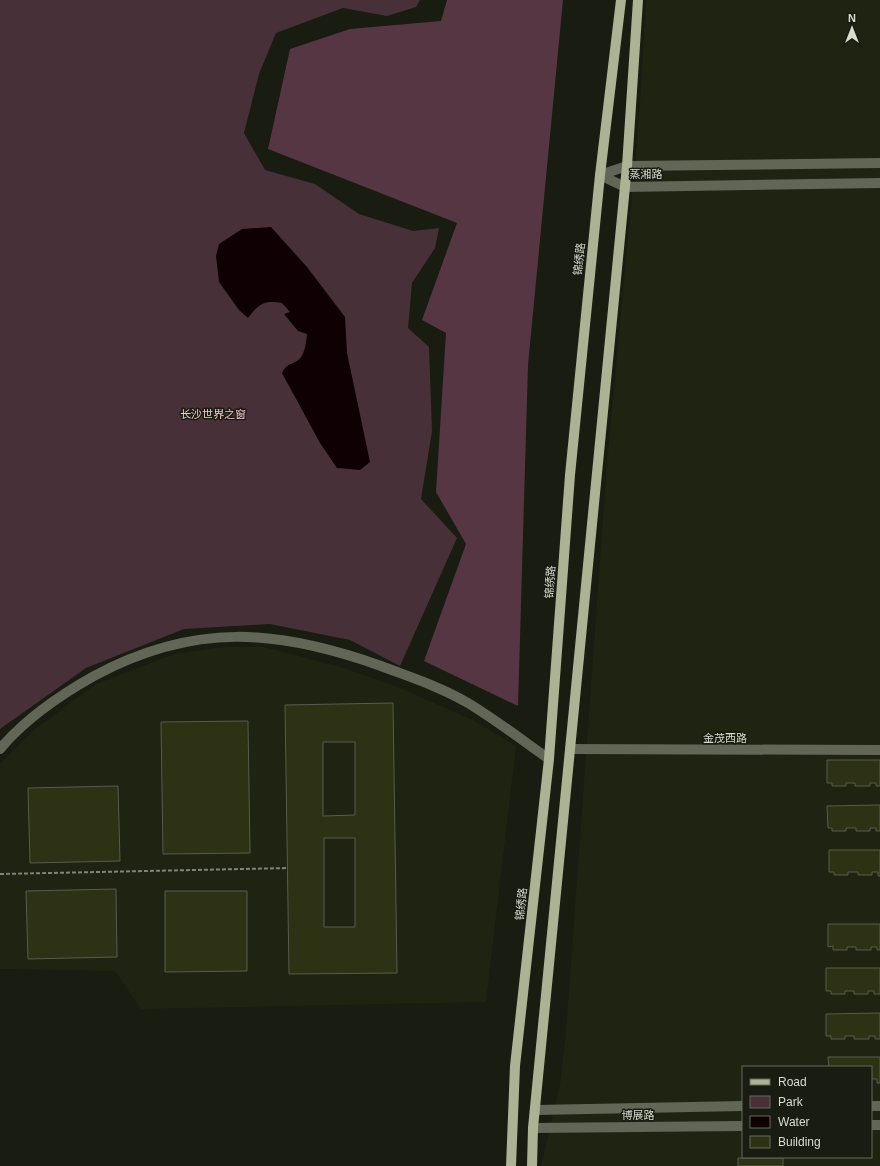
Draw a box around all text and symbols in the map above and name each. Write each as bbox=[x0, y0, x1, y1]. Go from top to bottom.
north arrow bbox=[832, 8, 872, 48]
text: N bbox=[848, 12, 856, 24]
street label: 蒸湘路 bbox=[630, 168, 663, 180]
street label: 锦绣路 bbox=[571, 242, 587, 276]
park label: 长沙世界之窗 bbox=[180, 408, 246, 420]
street label: 锦绣路 bbox=[543, 565, 557, 599]
street label: 金茂西路 bbox=[703, 732, 747, 744]
street label: 锦绣路 bbox=[513, 887, 529, 921]
legend bbox=[742, 1066, 872, 1158]
text: Road bbox=[778, 1075, 807, 1089]
text: Park bbox=[778, 1095, 804, 1109]
street label: 博展路 bbox=[622, 1109, 655, 1121]
text: Water bbox=[778, 1115, 810, 1129]
text: Building bbox=[778, 1135, 821, 1149]

